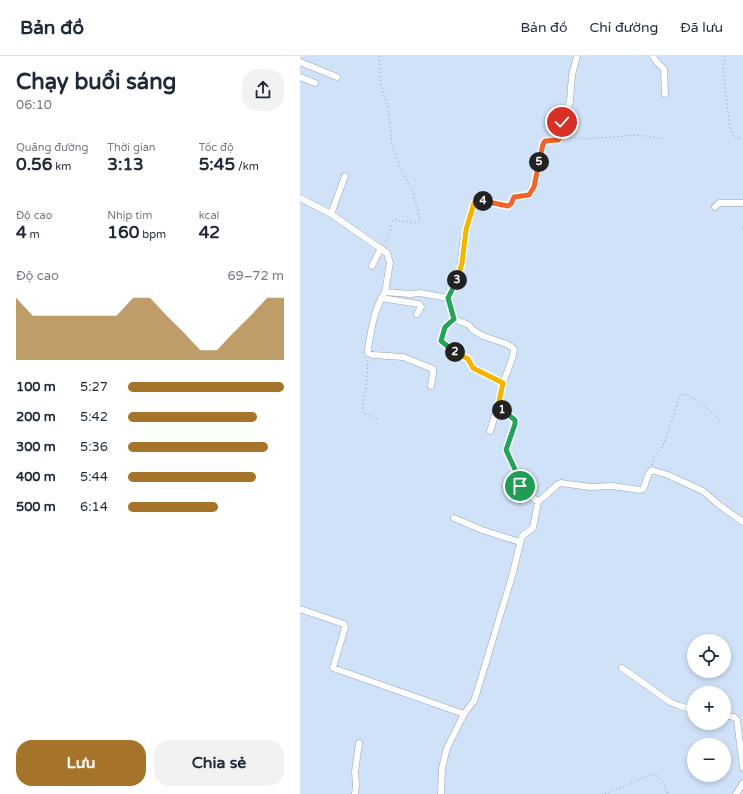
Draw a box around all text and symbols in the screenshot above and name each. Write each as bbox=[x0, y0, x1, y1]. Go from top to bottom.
text: Bản đồ bbox=[20, 17, 84, 39]
text: Bản đồ bbox=[520, 19, 568, 36]
text: Chỉ đường bbox=[590, 19, 658, 36]
text: Đã lưu bbox=[680, 19, 723, 36]
text: Chạy buổi sáng bbox=[16, 69, 176, 95]
button: share bbox=[242, 69, 284, 111]
text: 06:10 bbox=[16, 97, 52, 113]
pin bbox=[545, 105, 579, 139]
icon: check bbox=[551, 111, 573, 133]
text: Quãng đường bbox=[16, 141, 88, 154]
text: Thời gian bbox=[107, 141, 156, 154]
text: Tốc độ bbox=[199, 141, 234, 154]
pin: 5 bbox=[529, 152, 549, 172]
text: 0.56 bbox=[16, 154, 52, 175]
text: 3:13 bbox=[107, 154, 144, 175]
text: 5:45 bbox=[199, 154, 235, 175]
text: 5 bbox=[536, 155, 542, 168]
text: km bbox=[52, 160, 71, 173]
text: /km bbox=[235, 160, 259, 173]
pin: 4 bbox=[473, 191, 493, 211]
text: 4 bbox=[480, 194, 486, 207]
text: Độ cao bbox=[16, 209, 52, 222]
text: Nhịp tim bbox=[107, 209, 152, 222]
text: kcal bbox=[199, 209, 219, 222]
text: 4 bbox=[16, 222, 27, 243]
text: 160 bbox=[107, 222, 139, 243]
text: 42 bbox=[199, 222, 220, 243]
text: m bbox=[27, 228, 40, 241]
text: bpm bbox=[139, 228, 166, 241]
text: Độ cao bbox=[16, 268, 59, 284]
text: 69–72 m bbox=[227, 268, 284, 284]
pin: 3 bbox=[447, 270, 467, 290]
text: 3 bbox=[454, 273, 460, 286]
pin: 2 bbox=[445, 342, 465, 362]
text: 2 bbox=[452, 345, 458, 358]
text: 100 m bbox=[16, 379, 56, 395]
text: 5:27 bbox=[80, 379, 108, 395]
pin: 1 bbox=[492, 400, 512, 420]
text: 1 bbox=[499, 403, 505, 416]
text: 200 m bbox=[16, 409, 56, 425]
text: 5:42 bbox=[80, 409, 108, 425]
text: 300 m bbox=[16, 439, 56, 455]
text: 5:36 bbox=[80, 439, 108, 455]
text: 400 m bbox=[16, 469, 56, 485]
text: 5:44 bbox=[80, 469, 108, 485]
pin bbox=[503, 469, 537, 503]
icon: arrive bbox=[509, 475, 531, 497]
text: 500 m bbox=[16, 499, 56, 515]
text: 6:14 bbox=[80, 499, 108, 515]
map controls bbox=[687, 634, 731, 782]
button: locate bbox=[687, 634, 731, 678]
button: + bbox=[687, 686, 731, 730]
button: − bbox=[687, 738, 731, 782]
button: Lưu bbox=[16, 740, 146, 786]
button: Chia sẻ bbox=[154, 740, 284, 786]

